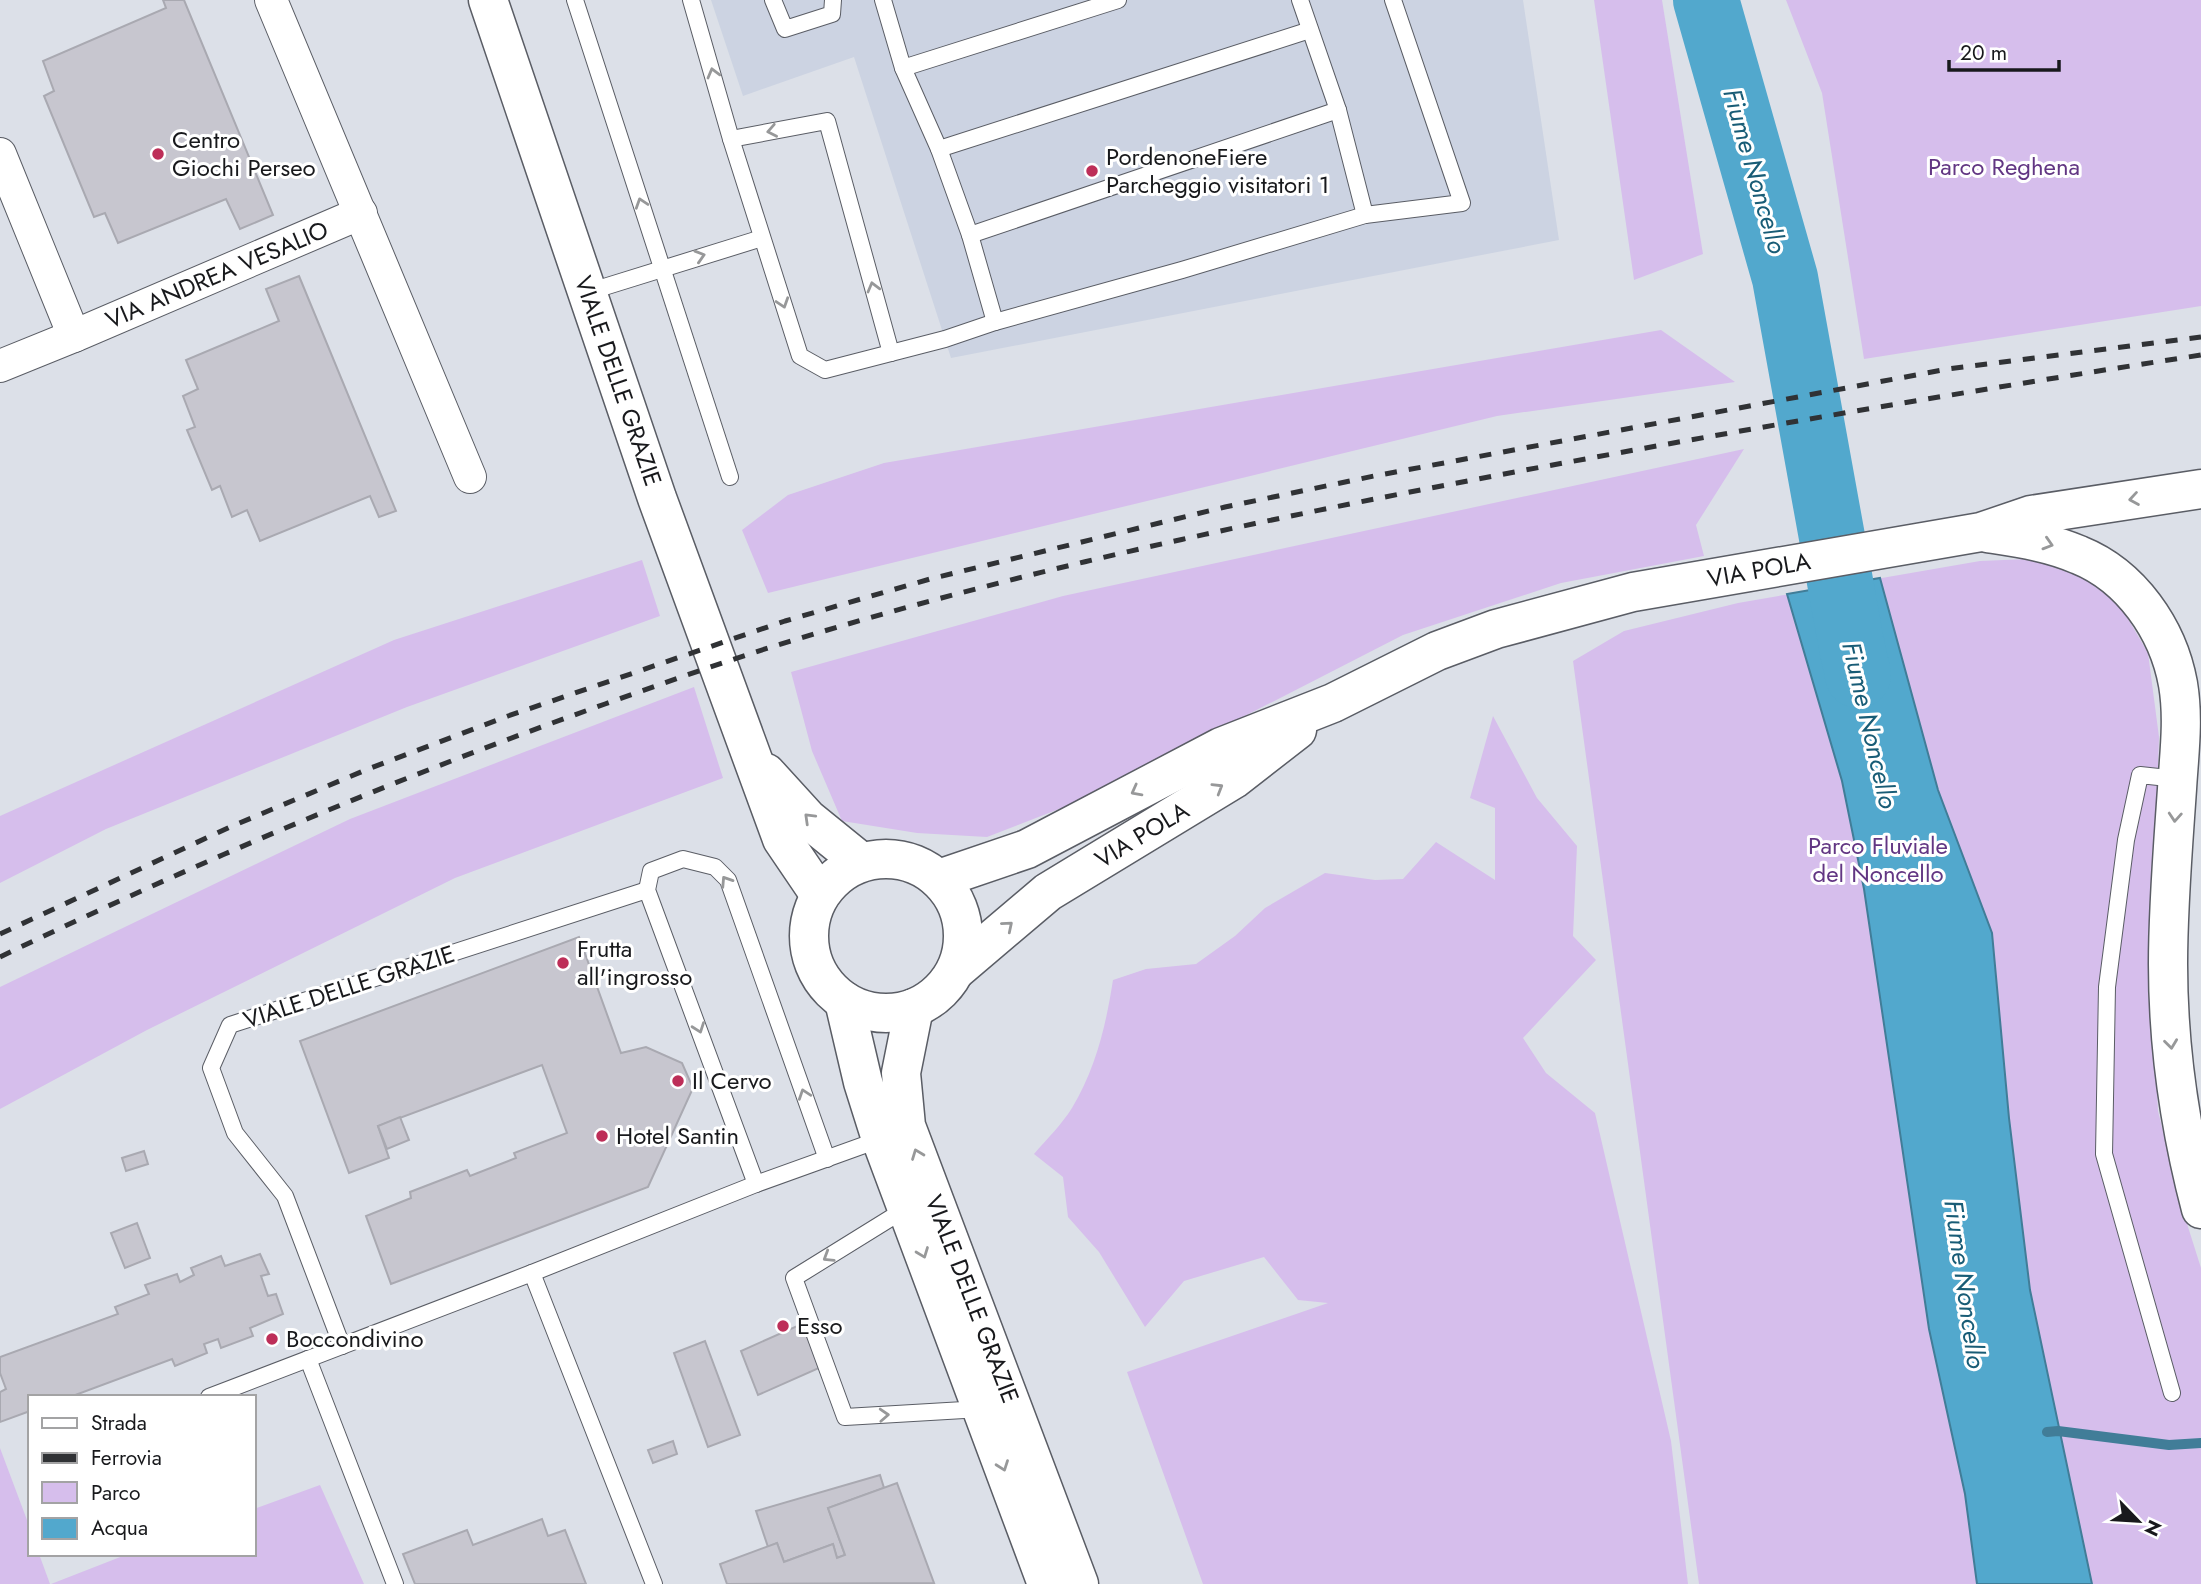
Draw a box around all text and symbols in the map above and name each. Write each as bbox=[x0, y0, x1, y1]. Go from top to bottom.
scale bar bbox=[1949, 28, 2059, 72]
text: 20 m bbox=[1960, 38, 2007, 68]
one-way arrow bbox=[707, 68, 721, 80]
water label: Fiume Noncello bbox=[1713, 84, 1797, 258]
place label: Centro Giochi Perseo bbox=[172, 122, 316, 185]
one-way arrow bbox=[767, 123, 779, 138]
place label: PordenoneFiere Parcheggio visitatori 1 bbox=[1106, 139, 1330, 202]
marker: Centro Giochi Perseo bbox=[150, 146, 166, 162]
park label: Parco Reghena bbox=[1928, 149, 2080, 184]
marker: PordenoneFiere Parcheggio visitatori 1 bbox=[1084, 163, 1100, 179]
one-way arrow bbox=[634, 197, 649, 209]
street label: VIA ANDREA VESALIO bbox=[100, 212, 334, 337]
one-way arrow bbox=[694, 250, 706, 265]
street label: VIALE DELLE GRAZIE bbox=[566, 271, 671, 491]
one-way arrow bbox=[867, 281, 881, 293]
one-way arrow bbox=[775, 296, 790, 308]
one-way arrow bbox=[2128, 491, 2139, 506]
one-way arrow bbox=[2042, 536, 2054, 551]
street label: VIA POLA bbox=[1705, 543, 1813, 596]
water label: Fiume Noncello bbox=[1832, 638, 1908, 812]
one-way arrow bbox=[1131, 783, 1144, 797]
one-way arrow bbox=[1211, 783, 1224, 796]
street label: VIA POLA bbox=[1088, 793, 1196, 876]
one-way arrow bbox=[2168, 811, 2183, 822]
one-way arrow bbox=[804, 814, 817, 827]
park label: Parco Fluviale del Noncello bbox=[1808, 828, 1948, 891]
one-way arrow bbox=[721, 876, 734, 889]
one-way arrow bbox=[1000, 922, 1013, 934]
place label: Frutta all'ingrosso bbox=[577, 931, 692, 994]
street label: VIALE DELLE GRAZIE bbox=[239, 936, 459, 1037]
marker: Frutta all'ingrosso bbox=[555, 955, 571, 971]
one-way arrow bbox=[691, 1021, 705, 1033]
one-way arrow bbox=[2164, 1038, 2179, 1050]
place label: Il Cervo bbox=[692, 1063, 772, 1098]
marker: Il Cervo bbox=[670, 1073, 686, 1089]
one-way arrow bbox=[798, 1089, 812, 1101]
place label: Hotel Santin bbox=[616, 1118, 739, 1153]
marker: Hotel Santin bbox=[594, 1128, 610, 1144]
one-way arrow bbox=[911, 1148, 925, 1160]
street label: VIALE DELLE GRAZIE bbox=[917, 1190, 1028, 1408]
water label: Fiume Noncello bbox=[1934, 1197, 1996, 1371]
one-way arrow bbox=[915, 1246, 929, 1258]
one-way arrow bbox=[822, 1248, 835, 1261]
place label: Esso bbox=[797, 1308, 843, 1343]
marker: Esso bbox=[775, 1318, 791, 1334]
place label: Boccondivino bbox=[286, 1321, 424, 1356]
marker: Boccondivino bbox=[264, 1331, 280, 1347]
legend bbox=[28, 1395, 256, 1556]
text: Strada bbox=[91, 1408, 147, 1438]
one-way arrow bbox=[879, 1408, 890, 1423]
text: Ferrovia bbox=[91, 1443, 162, 1473]
one-way arrow bbox=[995, 1459, 1009, 1471]
text: Parco bbox=[91, 1478, 140, 1508]
north arrow bbox=[2103, 1486, 2173, 1556]
text: Acqua bbox=[91, 1513, 148, 1543]
text: N bbox=[2138, 1515, 2168, 1541]

